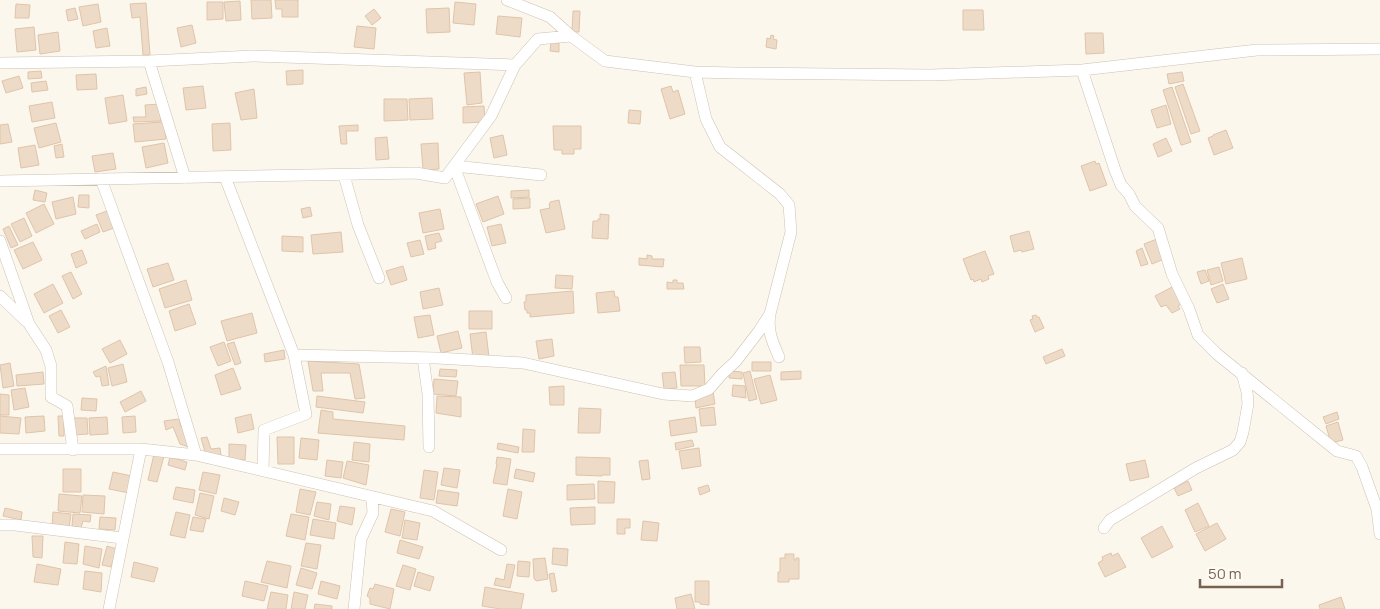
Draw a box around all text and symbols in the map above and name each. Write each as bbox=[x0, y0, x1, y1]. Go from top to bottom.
scale bar bbox=[1200, 556, 1282, 588]
text: 50 m bbox=[1208, 563, 1242, 584]

